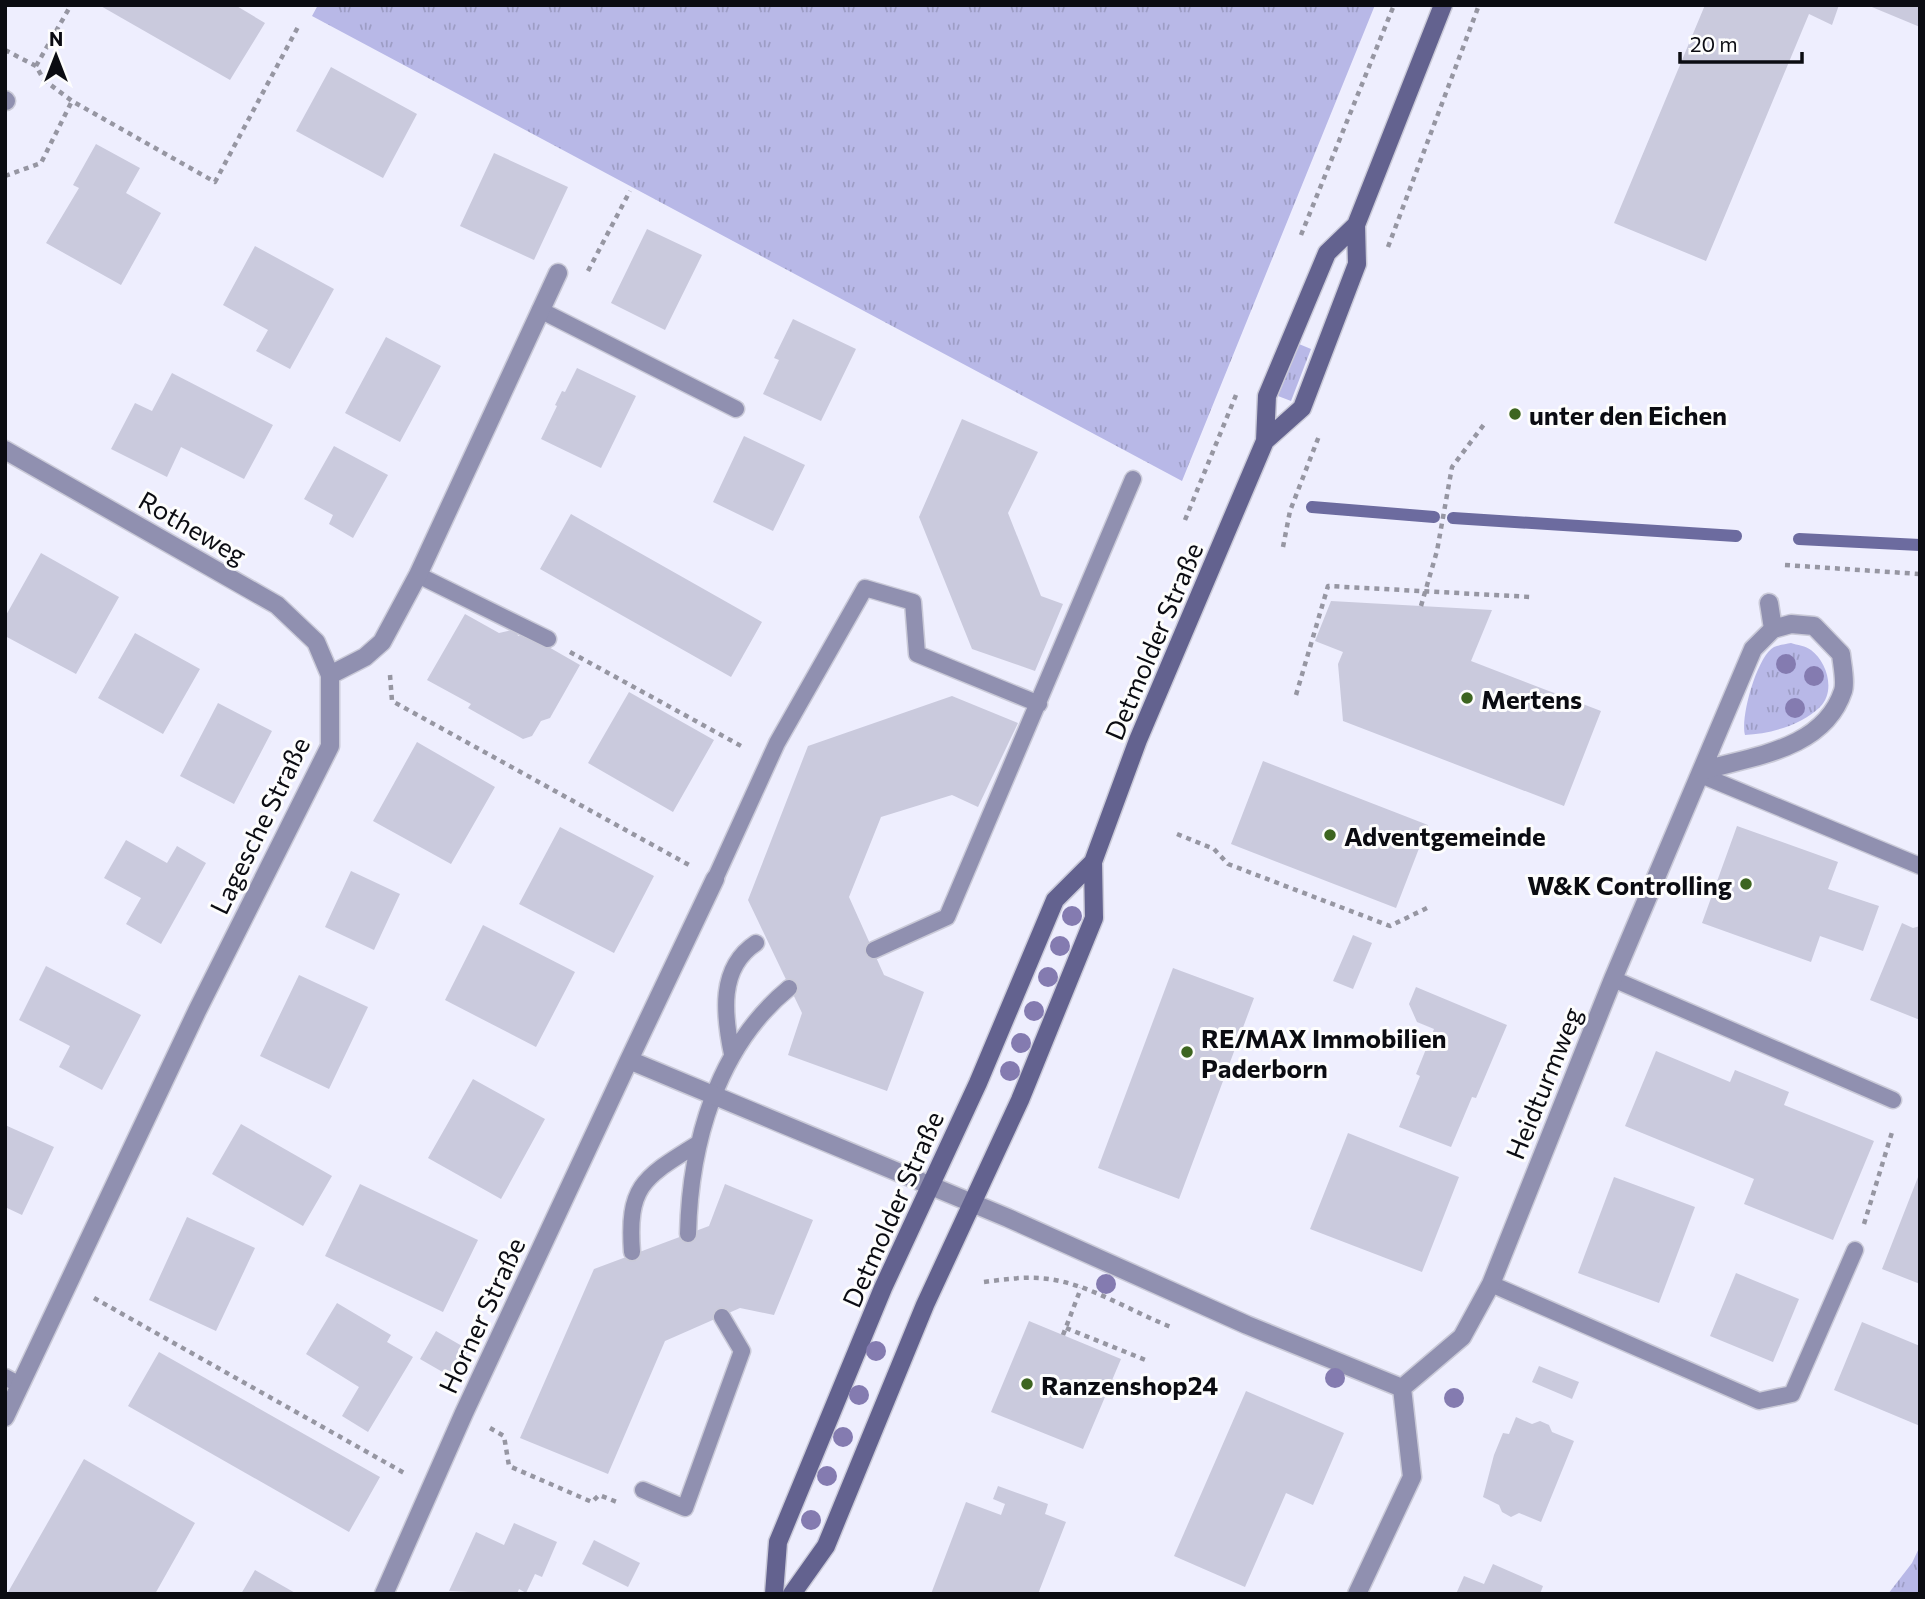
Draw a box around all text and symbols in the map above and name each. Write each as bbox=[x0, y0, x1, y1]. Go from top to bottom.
north arrow bbox=[21, 21, 91, 91]
scale bar bbox=[1680, 21, 1802, 65]
text: N bbox=[49, 27, 63, 50]
text: 20 m bbox=[1690, 31, 1738, 56]
place label: unter den Eichen bbox=[1529, 399, 1727, 430]
marker: unter den Eichen bbox=[1507, 406, 1523, 422]
street label: Rotheweg bbox=[134, 484, 252, 570]
street label: Detmolder Straße bbox=[1097, 538, 1209, 744]
place label: Mertens bbox=[1481, 683, 1582, 714]
marker: Mertens bbox=[1459, 690, 1475, 706]
street label: Lagesche Straße bbox=[203, 731, 315, 919]
place label: Adventgemeinde bbox=[1344, 820, 1546, 851]
marker: Adventgemeinde bbox=[1322, 827, 1338, 843]
place label: W&K Controlling bbox=[1527, 869, 1732, 900]
marker: W&K Controlling bbox=[1738, 876, 1754, 892]
street label: Heidturmweg bbox=[1498, 1003, 1588, 1163]
place label: RE/MAX Immobilien Paderborn bbox=[1201, 1022, 1447, 1083]
marker: RE/MAX Immobilien Paderborn bbox=[1179, 1044, 1195, 1060]
street label: Detmolder Straße bbox=[835, 1106, 949, 1312]
street label: Horner Straße bbox=[431, 1232, 531, 1398]
place label: Ranzenshop24 bbox=[1041, 1369, 1218, 1400]
marker: Ranzenshop24 bbox=[1019, 1376, 1035, 1392]

